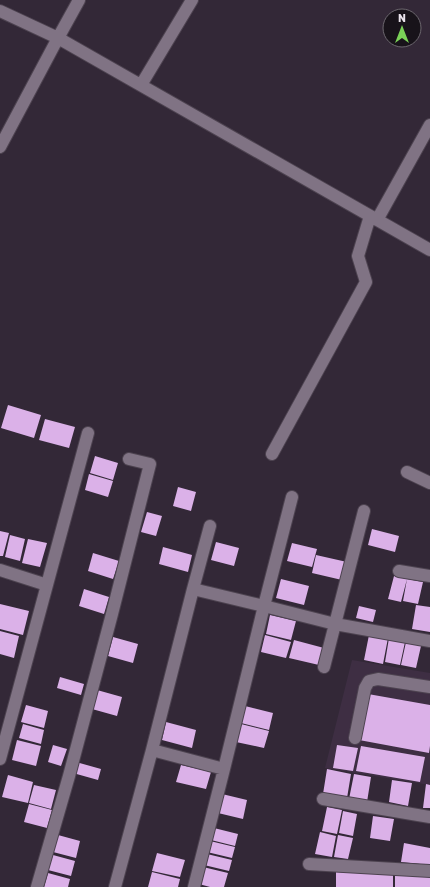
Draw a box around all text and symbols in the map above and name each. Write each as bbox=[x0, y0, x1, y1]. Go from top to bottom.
north arrow bbox=[382, 8, 422, 48]
text: N bbox=[398, 12, 406, 25]

